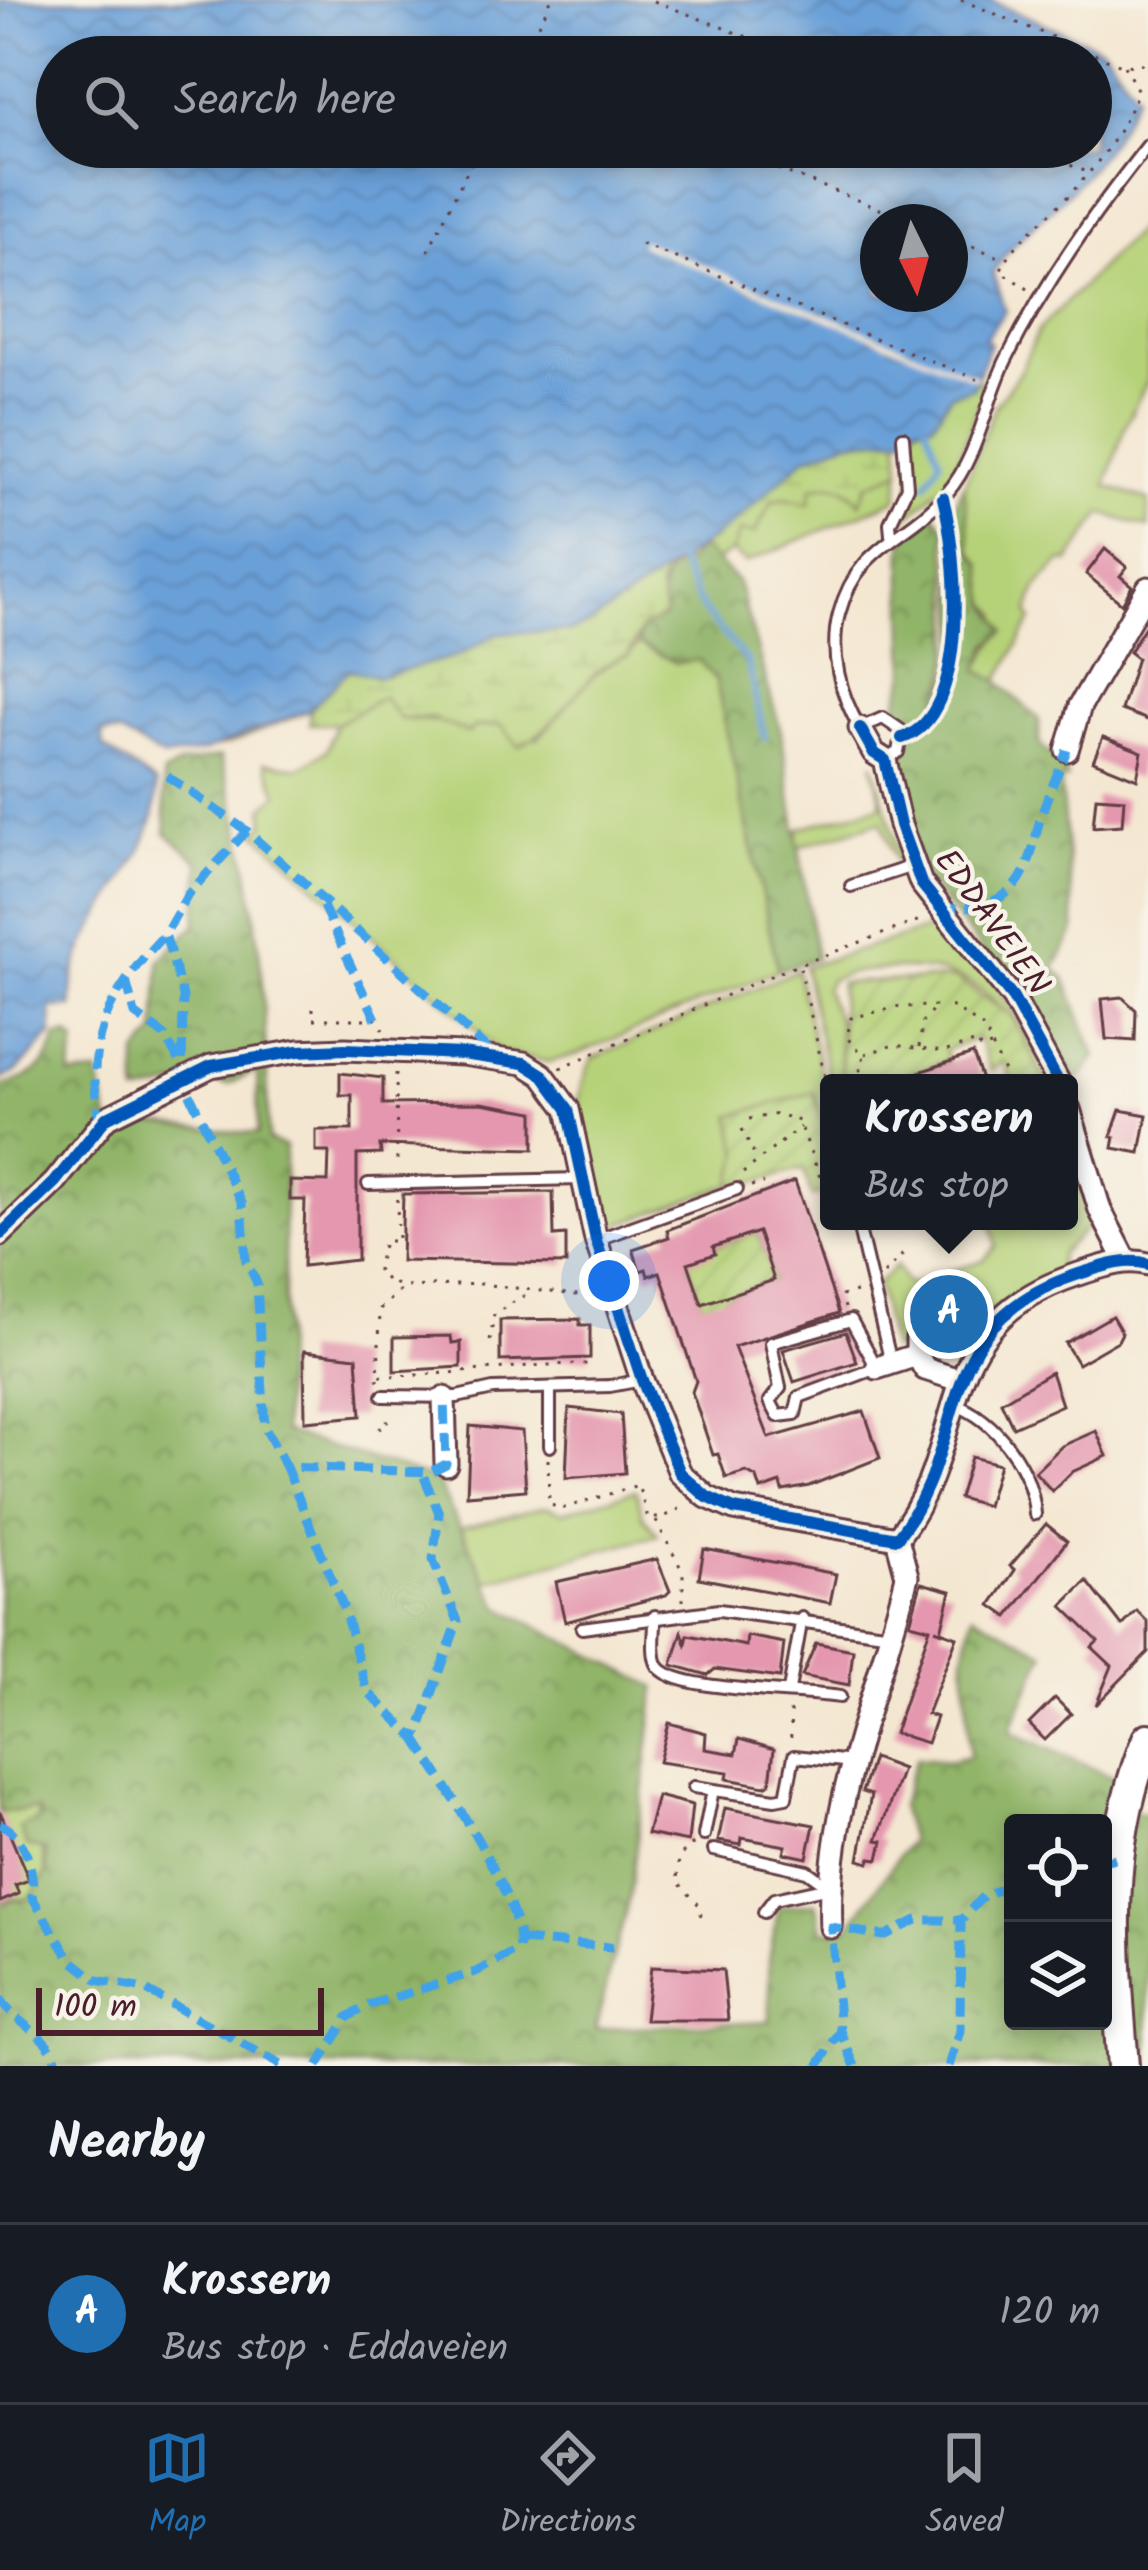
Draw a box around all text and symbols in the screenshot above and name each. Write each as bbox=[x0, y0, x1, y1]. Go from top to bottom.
search box bbox=[36, 36, 1112, 168]
text: Search here bbox=[174, 66, 396, 138]
icon: search bbox=[78, 69, 144, 135]
north arrow bbox=[860, 204, 968, 312]
street label: EDDAVEIEN bbox=[919, 838, 1063, 1008]
popup bbox=[820, 1074, 1078, 1230]
text: Krossern bbox=[864, 1085, 1034, 1157]
text: Bus stop bbox=[864, 1157, 1008, 1219]
your location bbox=[579, 1251, 639, 1311]
pin: A bbox=[910, 1269, 988, 1359]
map controls bbox=[1004, 1814, 1112, 2030]
button: locate bbox=[1004, 1814, 1112, 1922]
button: layers bbox=[1004, 1922, 1112, 2030]
scale bar bbox=[36, 1982, 324, 2035]
text: 100 m bbox=[54, 1982, 137, 2035]
text: Nearby bbox=[48, 2104, 205, 2185]
text: Krossern bbox=[162, 2247, 331, 2319]
text: A bbox=[75, 2283, 99, 2345]
text: 120 m bbox=[999, 2283, 1100, 2345]
text: Bus stop · Eddaveien bbox=[162, 2319, 508, 2381]
tab: Map bbox=[144, 2425, 210, 2550]
tab: Directions bbox=[499, 2425, 636, 2550]
tab: Saved bbox=[925, 2425, 1004, 2550]

